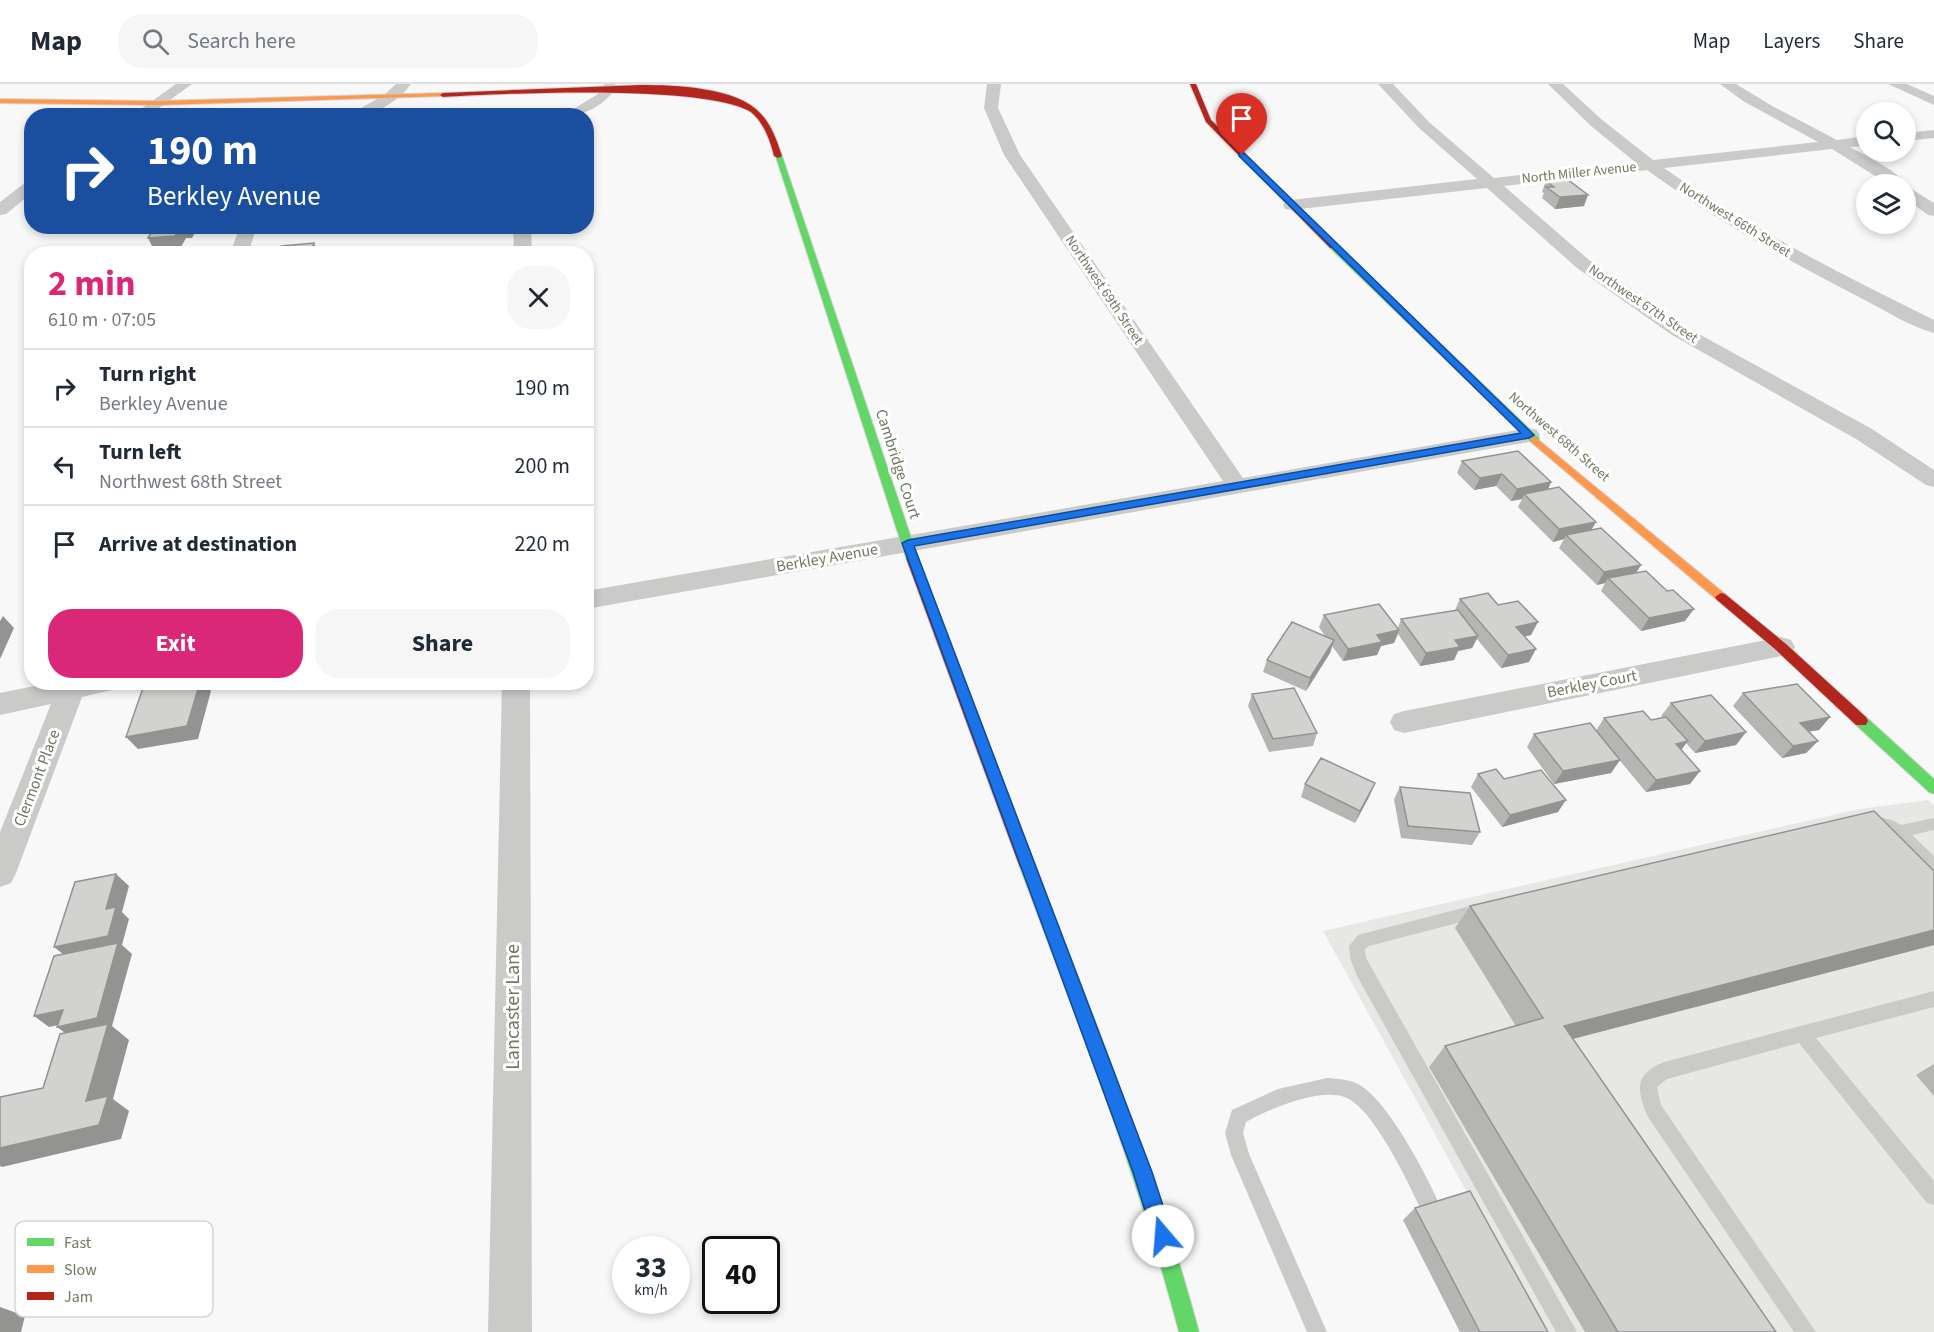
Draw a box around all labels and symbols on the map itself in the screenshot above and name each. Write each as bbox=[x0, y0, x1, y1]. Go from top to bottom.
pin bbox=[1216, 93, 1267, 155]
street label: North Miller Avenue bbox=[1521, 157, 1637, 189]
street label: Northwest 66th Street bbox=[1675, 178, 1795, 263]
street label: Northwest 69th Street bbox=[1060, 231, 1148, 349]
street label: Northwest 67th Street bbox=[1584, 260, 1702, 348]
street label: Northwest 68th Street bbox=[1504, 387, 1614, 487]
street label: Cambridge Court bbox=[870, 406, 926, 522]
street label: Berkley Avenue bbox=[774, 538, 880, 578]
street label: Berkley Court bbox=[1545, 664, 1639, 703]
street label: Clermont Place bbox=[8, 726, 66, 830]
street label: Lancaster Lane bbox=[499, 944, 527, 1070]
position arrow bbox=[1131, 1204, 1195, 1268]
legend bbox=[15, 1221, 213, 1317]
text: Fast bbox=[64, 1232, 92, 1254]
speed limit sign: 40 bbox=[702, 1236, 780, 1314]
text: Slow bbox=[64, 1259, 97, 1281]
text: Jam bbox=[64, 1286, 93, 1308]

